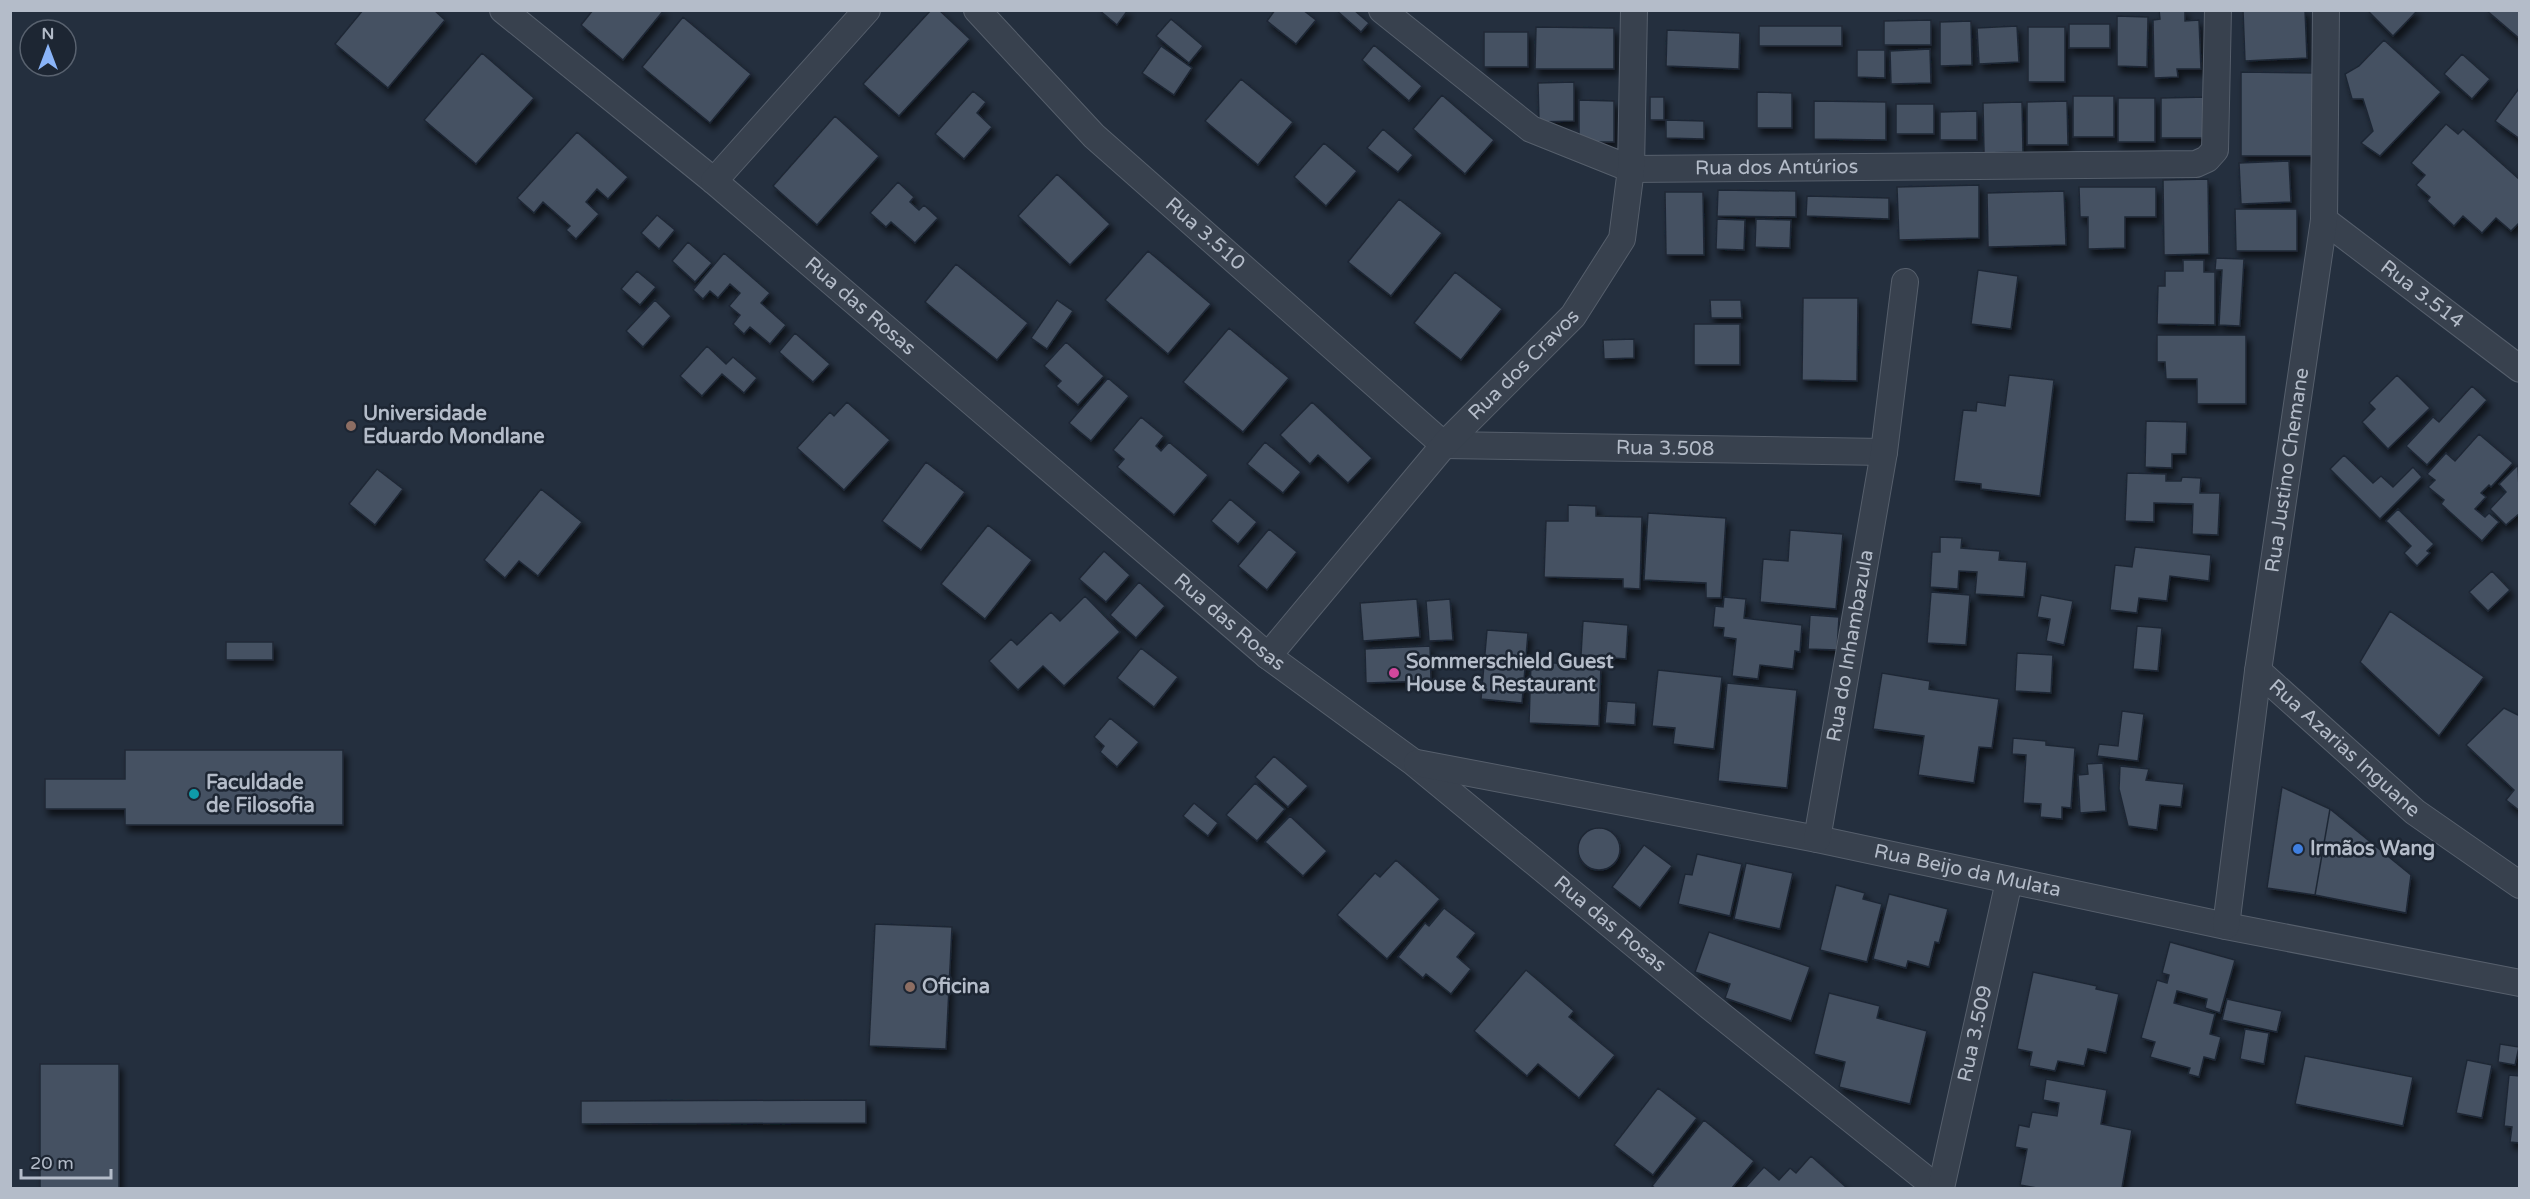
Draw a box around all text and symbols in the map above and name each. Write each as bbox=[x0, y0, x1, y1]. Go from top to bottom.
north arrow bbox=[18, 18, 78, 78]
text: N bbox=[42, 24, 54, 44]
street label: Rua dos Antúrios bbox=[1695, 155, 1858, 180]
street label: Rua 3.510 bbox=[1160, 192, 1250, 276]
street label: Rua das Rosas bbox=[800, 252, 921, 361]
street label: Rua 3.514 bbox=[2376, 255, 2468, 334]
street label: Rua dos Cravos bbox=[1464, 304, 1585, 425]
street label: Rua Justino Chemane bbox=[2261, 366, 2314, 574]
place label: Universidade Eduardo Mondlane bbox=[363, 402, 545, 449]
marker: Universidade Eduardo Mondlane bbox=[344, 419, 358, 433]
street label: Rua 3.508 bbox=[1616, 436, 1714, 461]
street label: Rua do Inhambazula bbox=[1822, 548, 1879, 744]
street label: Rua das Rosas bbox=[1169, 568, 1290, 676]
place label: Sommerschield Guest House & Restaurant bbox=[1406, 650, 1614, 697]
marker: Sommerschield Guest House & Restaurant bbox=[1387, 666, 1401, 680]
street label: Rua Azarias Inguane bbox=[2264, 674, 2425, 823]
place label: Faculdade de Filosofia bbox=[206, 771, 315, 818]
marker: Faculdade de Filosofia bbox=[187, 787, 201, 801]
place label: Irmãos Wang bbox=[2310, 837, 2435, 861]
street label: Rua Beijo da Mulata bbox=[1872, 839, 2063, 903]
marker: Irmãos Wang bbox=[2291, 842, 2305, 856]
street label: Rua das Rosas bbox=[1549, 871, 1671, 978]
place label: Oficina bbox=[922, 975, 990, 999]
marker: Oficina bbox=[903, 980, 917, 994]
street label: Rua 3.509 bbox=[1953, 983, 1998, 1084]
scale bar bbox=[21, 1142, 111, 1180]
text: 20 m bbox=[30, 1152, 74, 1174]

